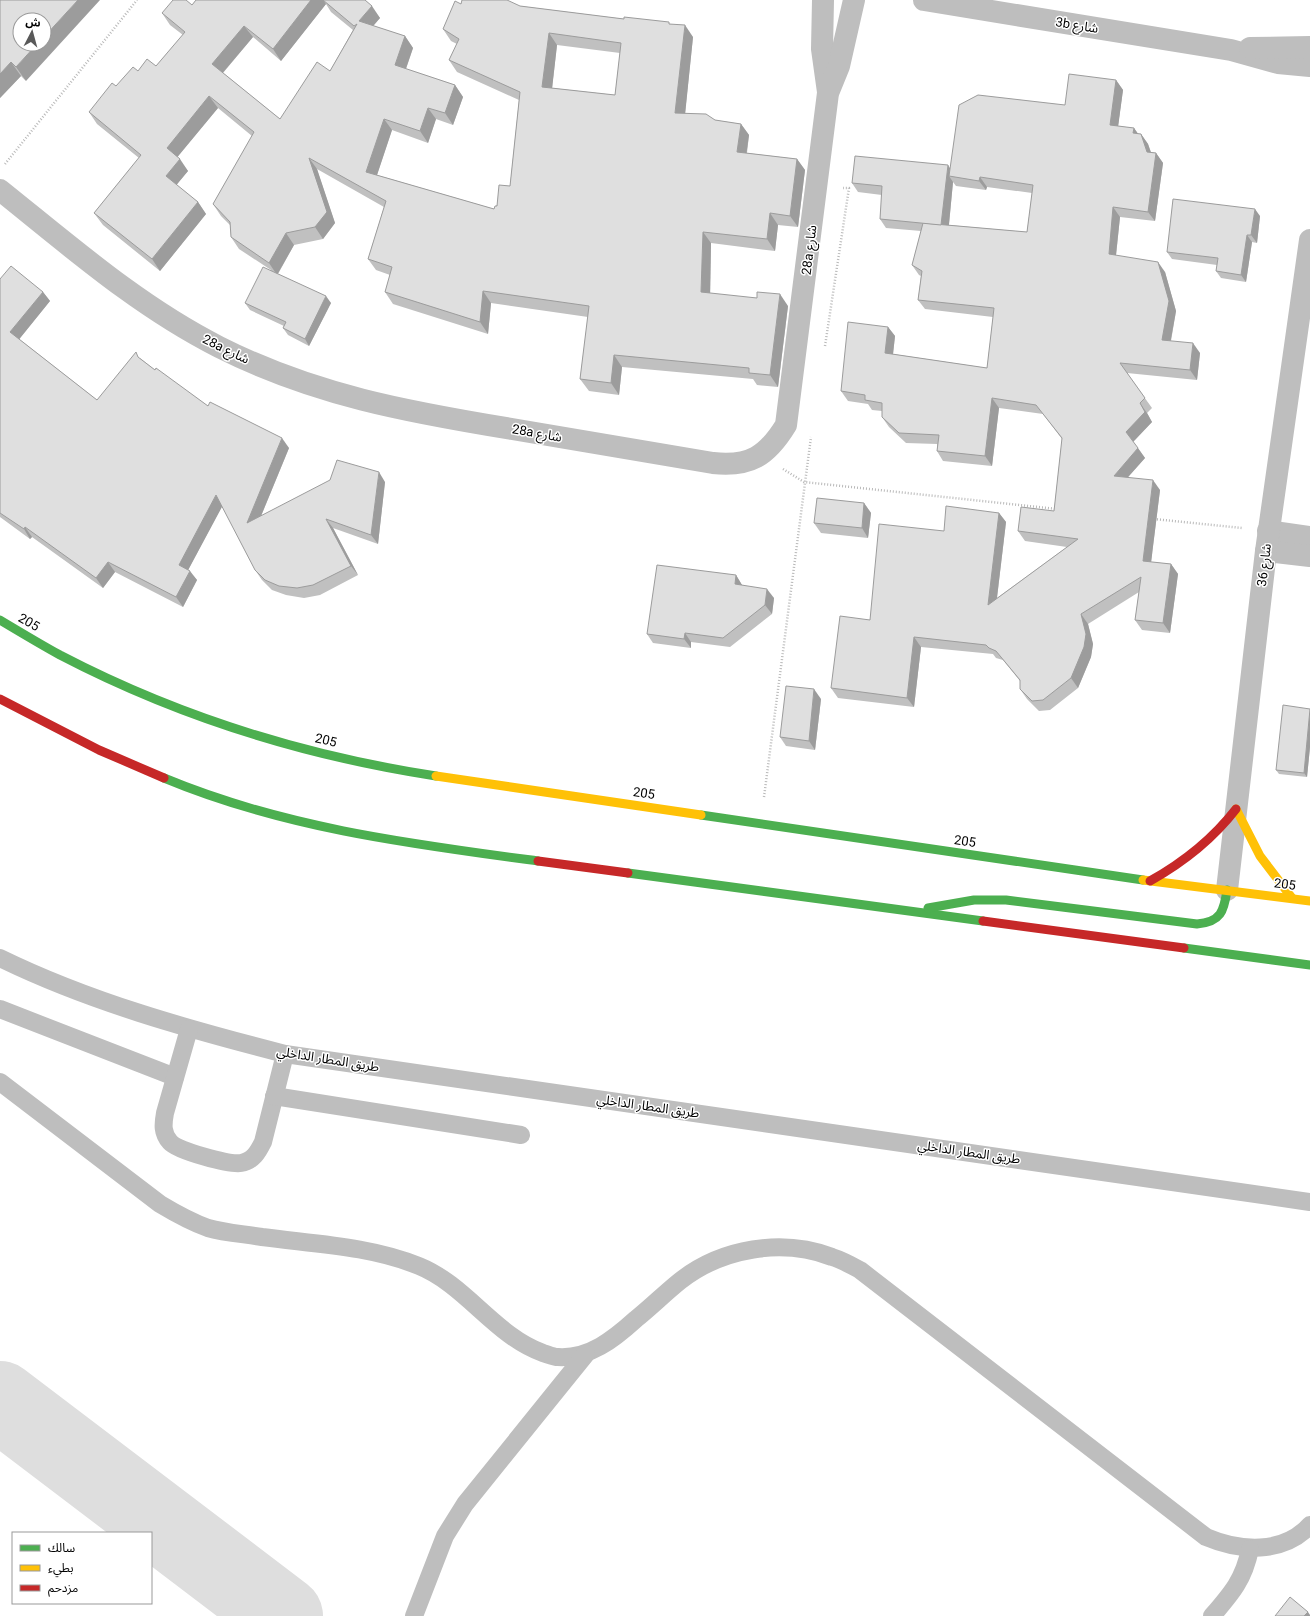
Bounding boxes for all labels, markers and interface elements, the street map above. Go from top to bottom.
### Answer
north arrow [12,12,52,52]
street label: 3b شارع [1054,14,1100,39]
text: ش [25,15,41,30]
street label: 28a شارع [798,224,822,276]
street label: 28a شارع [199,331,252,369]
street label: 28a شارع [510,421,563,448]
street label: شارع 36 [1254,543,1277,588]
street label: 205 [16,610,42,634]
street label: 205 [314,730,338,750]
street label: 205 [632,784,656,802]
street label: 205 [953,832,977,850]
street label: 205 [1273,875,1297,893]
street label: طريق المطار الداخلي [275,1043,381,1078]
street label: طريق المطار الداخلي [595,1091,701,1124]
street label: طريق المطار الداخلي [916,1137,1022,1170]
legend [12,1532,152,1604]
text: سالك [48,1541,75,1555]
text: بطيء [48,1561,74,1578]
text: مزدحم [48,1581,78,1597]

